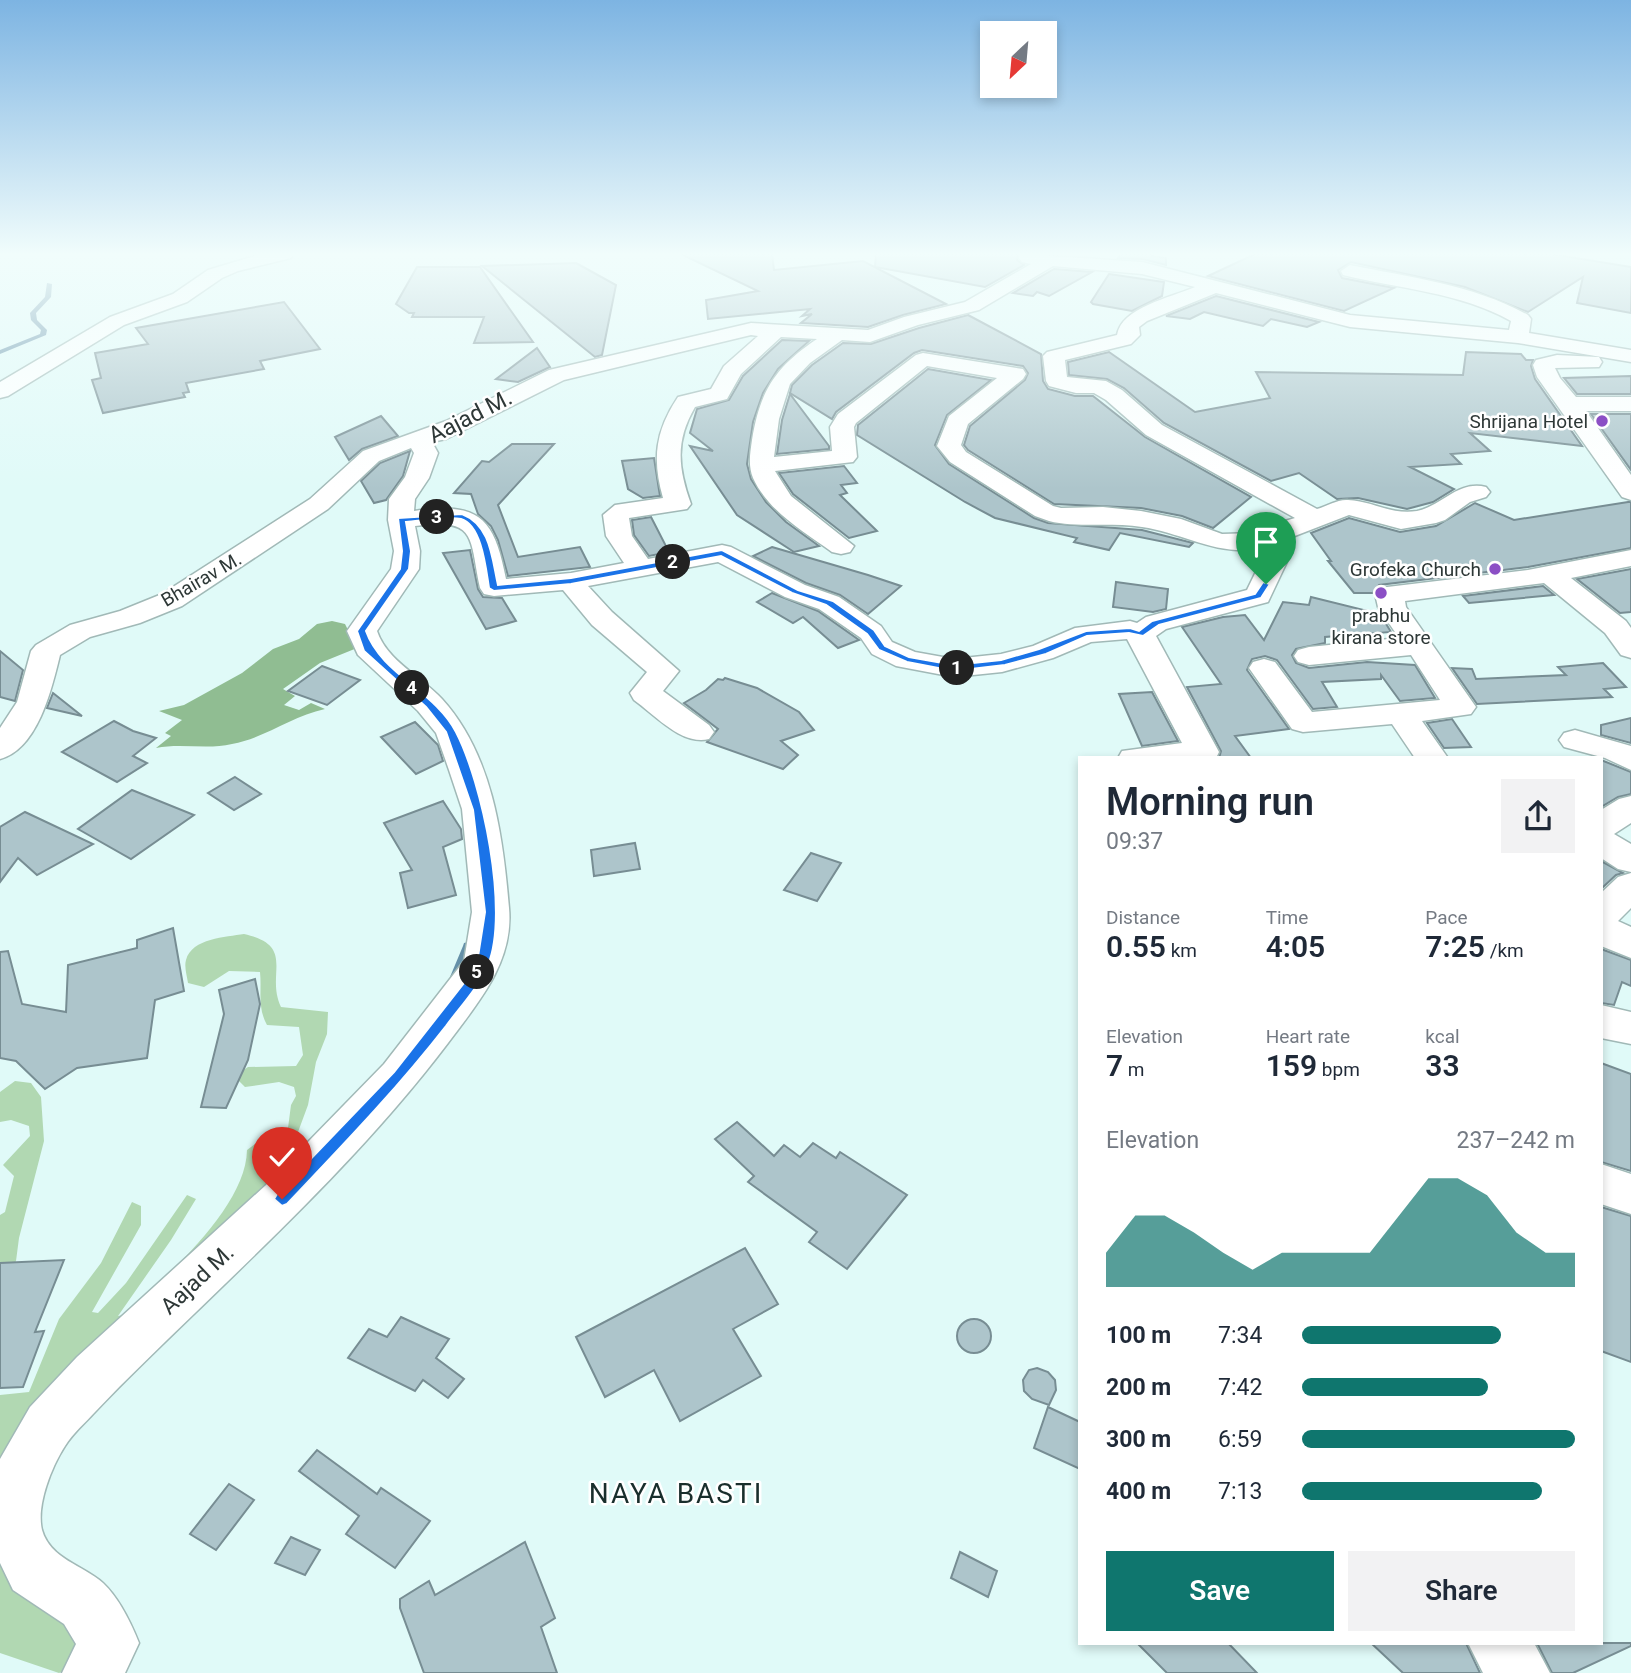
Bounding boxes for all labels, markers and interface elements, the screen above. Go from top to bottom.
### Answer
north arrow [980,21,1057,98]
map controls [980,21,1057,98]
street label: Aajad M. [424,384,517,449]
place label: Shrijana Hotel [1469,410,1588,433]
marker: Shrijana Hotel [1594,413,1610,429]
pin: 3 [420,500,454,534]
text: 3 [431,505,442,528]
pin [1236,512,1296,584]
icon: arrive [1247,523,1285,561]
pin: 2 [656,544,690,580]
street label: Bhairav M. [157,547,246,612]
text: 2 [667,550,678,573]
place label: Grofeka Church [1350,558,1481,581]
marker: Grofeka Church [1487,561,1503,577]
marker: prabhu kirana store [1373,585,1389,601]
place label: prabhu kirana store [1331,604,1431,649]
pin: 1 [940,650,974,686]
text: 1 [951,656,962,679]
pin: 4 [394,670,430,706]
text: 4 [406,676,417,699]
button: share [1501,779,1575,853]
text: Morning run [1106,780,1314,824]
text: 09:37 [1106,828,1163,855]
text: Distance [1106,906,1180,929]
text: Time [1266,906,1308,929]
text: Pace [1425,906,1468,929]
text: 0.55 [1106,929,1166,964]
text: 4:05 [1266,929,1325,964]
text: 7:25 [1425,929,1485,964]
text: km [1166,939,1197,962]
text: /km [1485,939,1524,962]
pin: 5 [460,954,494,990]
text: 5 [471,960,482,983]
text: Elevation [1106,1025,1183,1048]
text: Heart rate [1266,1025,1350,1048]
text: kcal [1425,1025,1460,1048]
text: 7 [1106,1048,1123,1083]
text: 159 [1266,1048,1317,1083]
text: 33 [1425,1048,1460,1083]
text: m [1123,1058,1145,1081]
text: bpm [1317,1058,1360,1081]
pin [252,1127,312,1199]
text: Elevation [1106,1127,1199,1154]
text: 237–242 m [1456,1127,1575,1154]
icon: check [263,1138,301,1176]
street label: Aajad M. [155,1239,240,1320]
text: 100 m [1106,1322,1171,1349]
text: 7:34 [1218,1322,1262,1349]
text: 200 m [1106,1374,1171,1401]
text: 7:42 [1218,1374,1262,1401]
text: 300 m [1106,1426,1171,1453]
text: 6:59 [1218,1426,1262,1453]
district label: NAYA BASTI [589,1477,763,1510]
text: 400 m [1106,1478,1171,1505]
text: 7:13 [1218,1478,1262,1505]
button: Save [1106,1551,1334,1631]
button: Share [1348,1551,1575,1631]

